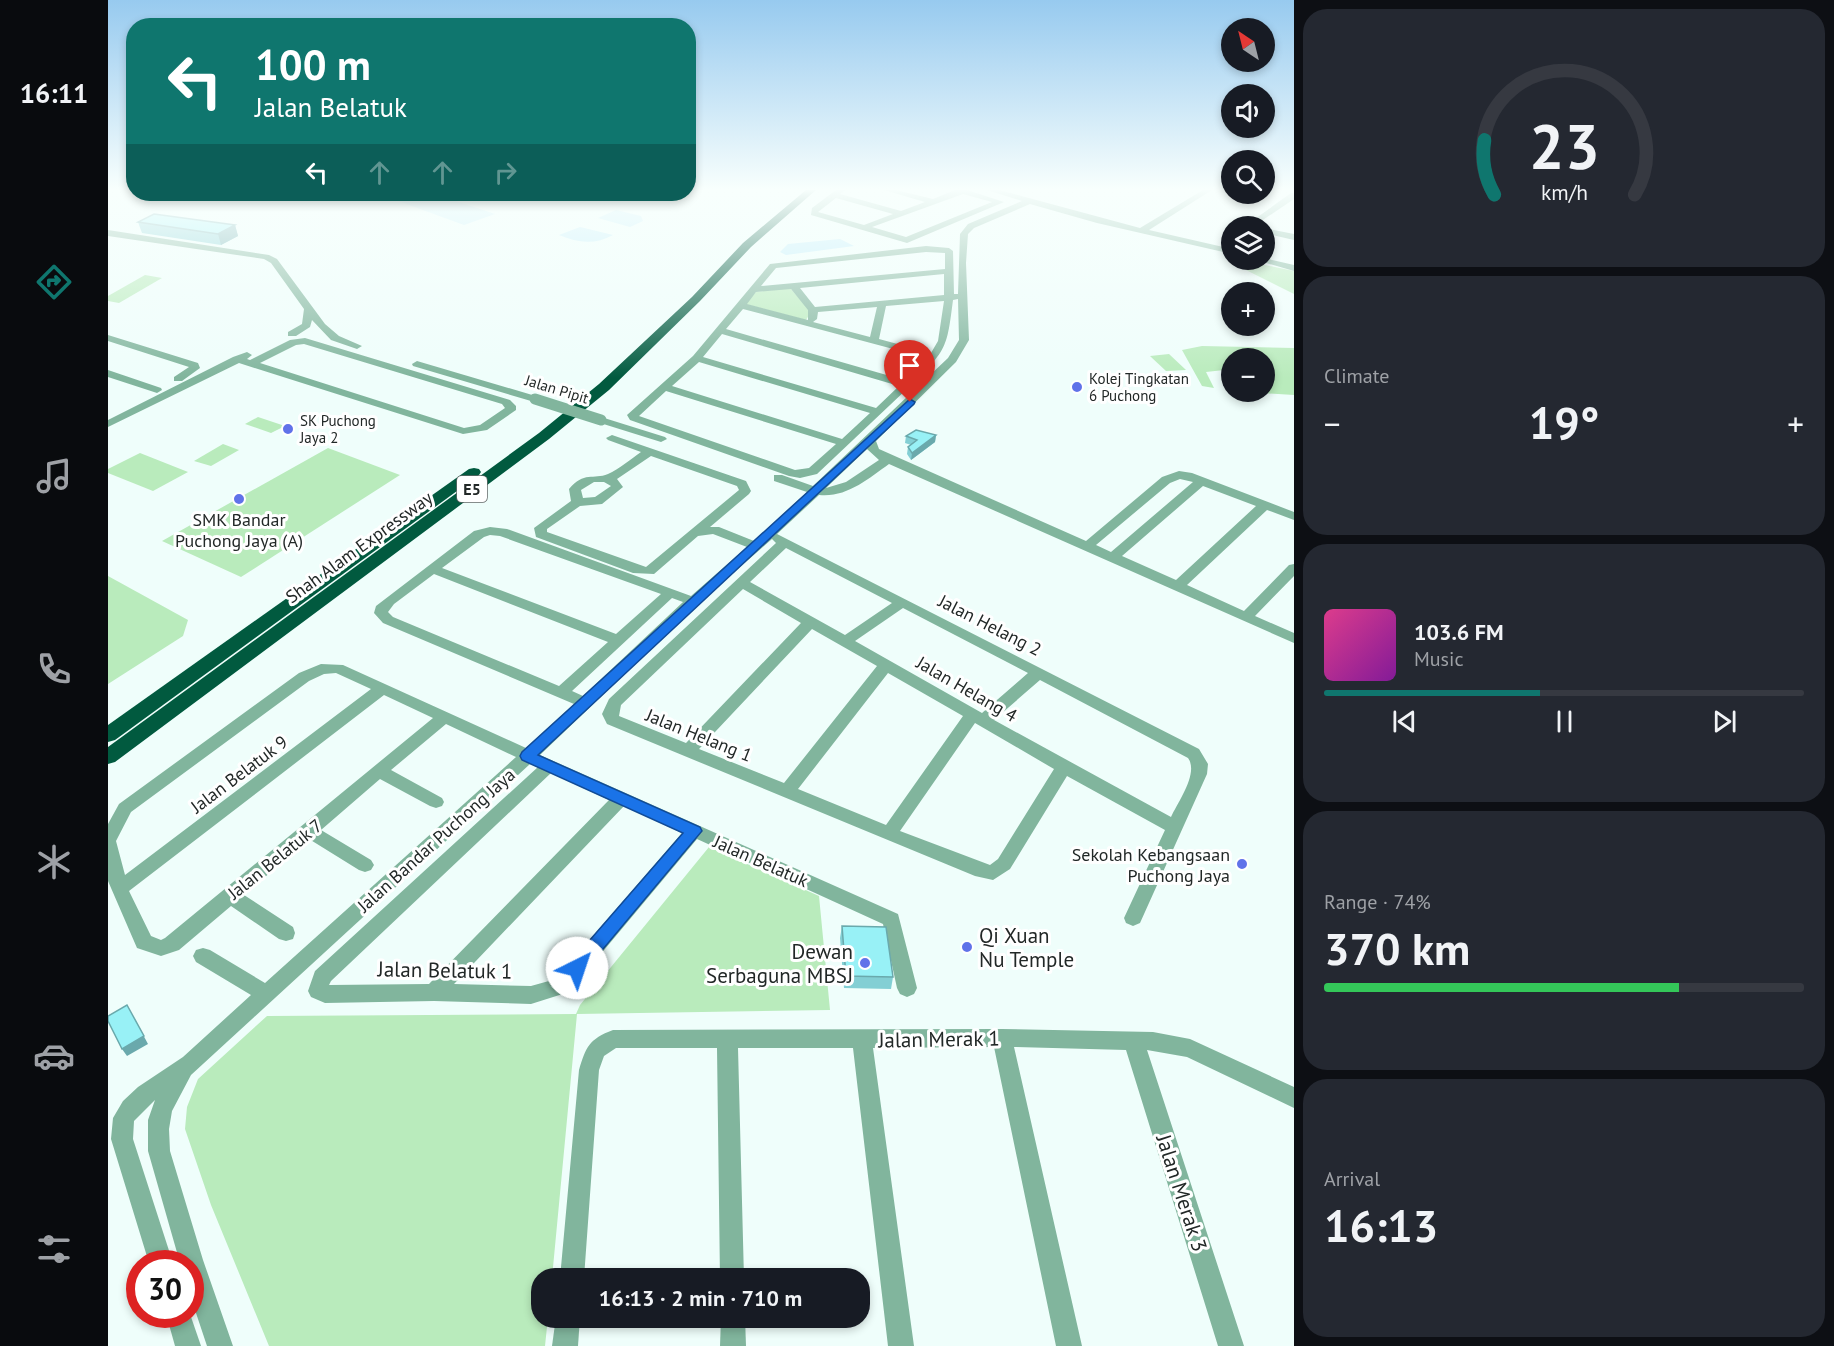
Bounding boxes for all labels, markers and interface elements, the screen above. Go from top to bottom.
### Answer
north arrow [1221,18,1275,72]
map controls [1221,18,1275,402]
text: 100 m [255,37,371,92]
icon: left [156,42,234,120]
text: 16:11 [20,76,88,110]
button: sound [1221,84,1275,138]
text: Jalan Belatuk [255,90,407,124]
text: 23 [1529,105,1599,186]
button: search [1221,150,1275,204]
icon: left [300,156,333,189]
icon: ahead [363,156,396,189]
icon: ahead [426,156,459,189]
icon: right [489,156,522,189]
text: km/h [1540,179,1587,207]
button: layers [1221,216,1275,270]
icon: directions [33,261,75,303]
button: + [1221,282,1275,336]
pin [884,340,935,402]
button: − [1221,348,1275,402]
icon: arrive [893,349,926,382]
text: Climate [1324,363,1390,389]
place label: Kolej Tingkatan 6 Puchong [1089,369,1189,405]
street label: Jalan Pipit [522,370,591,408]
marker: Kolej Tingkatan 6 Puchong [1070,380,1084,394]
text: 19° [1529,393,1599,451]
text: − [1324,402,1341,445]
text: + [1787,402,1804,445]
place label: SK Puchong Jaya 2 [299,411,376,447]
marker: SK Puchong Jaya 2 [281,422,295,436]
icon: music [33,455,75,497]
road number: E5 [457,476,487,502]
street label: Shah Alam Expressway [281,486,438,608]
marker: SMK Bandar Puchong Jaya (A) [232,492,246,506]
place label: SMK Bandar Puchong Jaya (A) [175,508,303,552]
street label: Jalan Helang 2 [934,589,1045,661]
text: 103.6 FM [1414,618,1504,646]
text: Music [1414,646,1463,672]
icon: phone [33,648,75,690]
street label: Jalan Helang 4 [912,650,1022,727]
street label: Jalan Helang 1 [642,703,755,767]
icon: previous [1388,705,1421,738]
icon: pause [1548,705,1581,738]
icon: next [1708,705,1741,738]
street label: Jalan Belatuk 9 [185,730,292,818]
street label: Jalan Bandar Puchong Jaya [352,763,520,918]
street label: Jalan Belatuk 7 [222,814,327,905]
street label: Jalan Belatuk [709,829,812,892]
icon: climate [33,841,75,883]
place label: Sekolah Kebangsaan Puchong Jaya [1072,843,1230,887]
marker: Sekolah Kebangsaan Puchong Jaya [1235,857,1249,871]
text: Range · 74% [1324,889,1431,915]
text: 370 km [1324,919,1470,977]
place label: Qi Xuan Nu Temple [979,922,1074,973]
position arrow [545,936,609,1000]
place label: Dewan Serbaguna MBSJ [706,938,853,989]
marker: Qi Xuan Nu Temple [960,940,974,954]
street label: Jalan Belatuk 1 [376,955,513,985]
marker: Dewan Serbaguna MBSJ [858,956,872,970]
street label: Jalan Merak 1 [877,1024,1000,1054]
icon: car [33,1035,75,1077]
street label: Jalan Merak 3 [1150,1130,1214,1255]
text: Arrival [1324,1166,1380,1192]
text: 16:13 [1324,1196,1438,1254]
icon: filters [33,1228,75,1270]
speed limit sign: 30 [126,1250,204,1328]
text: 16:13 · 2 min · 710 m [599,1284,802,1312]

